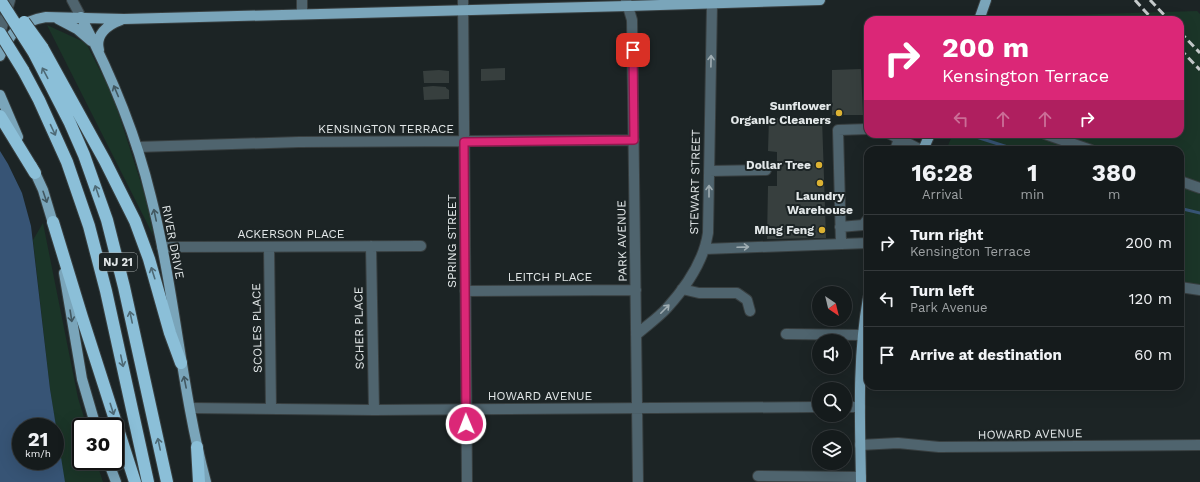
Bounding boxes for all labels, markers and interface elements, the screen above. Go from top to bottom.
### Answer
text: 200 m [942,31,1029,64]
icon: right [876,32,928,84]
pin [616,33,650,67]
icon: arrive [622,39,644,61]
one-way arrow [707,55,714,68]
text: Kensington Terrace [942,65,1109,86]
one-way arrow [41,67,48,79]
one-way arrow [112,85,119,97]
place label: Sunflower Organic Cleaners [730,99,832,127]
marker: Sunflower Organic Cleaners [834,108,844,118]
icon: left [950,108,972,130]
icon: ahead [992,108,1014,130]
icon: ahead [1034,108,1056,130]
icon: right [1076,108,1098,130]
street label: KENSINGTON TERRACE [318,122,454,136]
one-way arrow [50,123,57,135]
street label: STEWART STREET [687,129,703,235]
place label: Dollar Tree [746,158,811,172]
text: 16:28 [911,159,973,187]
text: 1 [1027,159,1038,187]
text: 380 [1092,159,1137,187]
marker: Dollar Tree [814,160,824,170]
marker: Laundry Warehouse [815,178,825,188]
one-way arrow [705,185,713,198]
one-way arrow [93,186,101,198]
text: Arrival [922,187,963,202]
text: min [1021,187,1044,202]
text: m [1108,187,1120,202]
place label: Laundry Warehouse [787,189,853,217]
one-way arrow [42,191,50,203]
street label: SPRING STREET [445,194,459,288]
street label: PARK AVENUE [614,200,630,282]
street label: RIVER DRIVE [159,204,187,280]
one-way arrow [151,209,159,222]
place label: Ming Feng [754,223,814,237]
marker: Ming Feng [817,225,827,235]
text: Turn right [910,226,983,244]
street label: ACKERSON PLACE [237,227,345,241]
icon: right [876,232,898,254]
text: 200 m [1125,234,1172,252]
one-way arrow [736,244,749,251]
text: Kensington Terrace [910,244,1031,259]
road number: NJ 21 [99,253,137,271]
one-way arrow [149,267,157,279]
street label: LEITCH PLACE [508,270,593,284]
text: Turn left [910,282,974,300]
street label: SCOLES PLACE [249,283,265,373]
street label: SCHER PLACE [351,286,367,369]
north arrow [812,286,852,326]
map controls [812,286,852,470]
icon: left [876,288,898,310]
text: 120 m [1129,290,1172,308]
text: Park Avenue [910,300,988,315]
one-way arrow [660,304,670,314]
one-way arrow [67,309,75,322]
one-way arrow [127,311,135,324]
button: sound [812,334,852,374]
icon: arrive [876,344,898,366]
text: Arrive at destination [910,346,1062,364]
text: 60 m [1134,346,1172,364]
one-way arrow [118,354,126,367]
one-way arrow [181,376,189,389]
button: search [812,382,852,422]
street label: HOWARD AVENUE [488,389,593,403]
one-way arrow [109,403,116,416]
position arrow [445,403,487,445]
speed limit sign: 30 [72,418,124,470]
street label: HOWARD AVENUE [978,426,1083,442]
text: 21 [28,427,48,451]
button: layers [812,430,852,470]
one-way arrow [154,438,162,451]
text: km/h [25,448,51,459]

